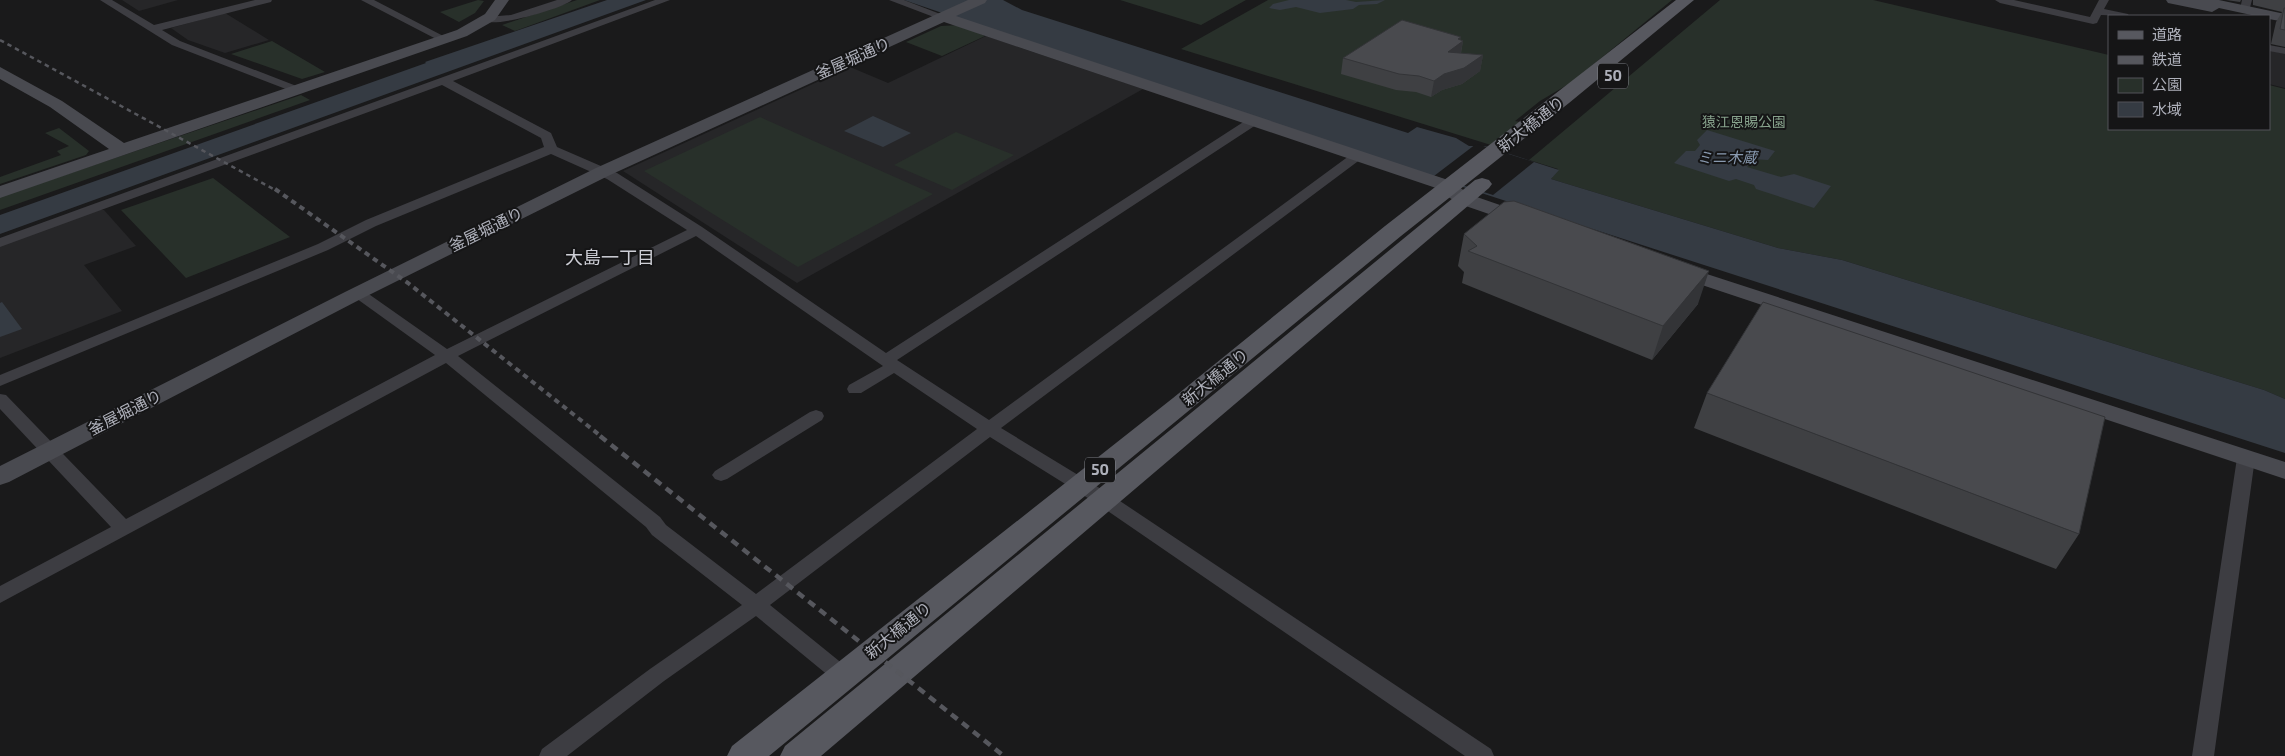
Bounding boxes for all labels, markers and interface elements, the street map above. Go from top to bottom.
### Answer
legend [2108,15,2270,130]
text: 道路 [2152,25,2182,43]
street label: 釜屋堀通り [812,33,893,82]
text: 鉄道 [2152,50,2182,68]
road number: 50 [1598,64,1628,88]
text: 公園 [2152,75,2182,93]
street label: 新大橋通り [1493,91,1568,156]
text: 水域 [2152,100,2182,118]
park label: 猿江恩賜公園 [1702,113,1786,130]
water label: ミニ木蔵 [1697,148,1760,166]
street label: 釜屋堀通り [446,202,526,255]
district label: 大島一丁目 [565,246,655,268]
street label: 新大橋通り [1178,344,1252,409]
street label: 釜屋堀通り [85,385,165,438]
road number: 50 [1085,458,1115,482]
street label: 新大橋通り [861,597,935,662]

